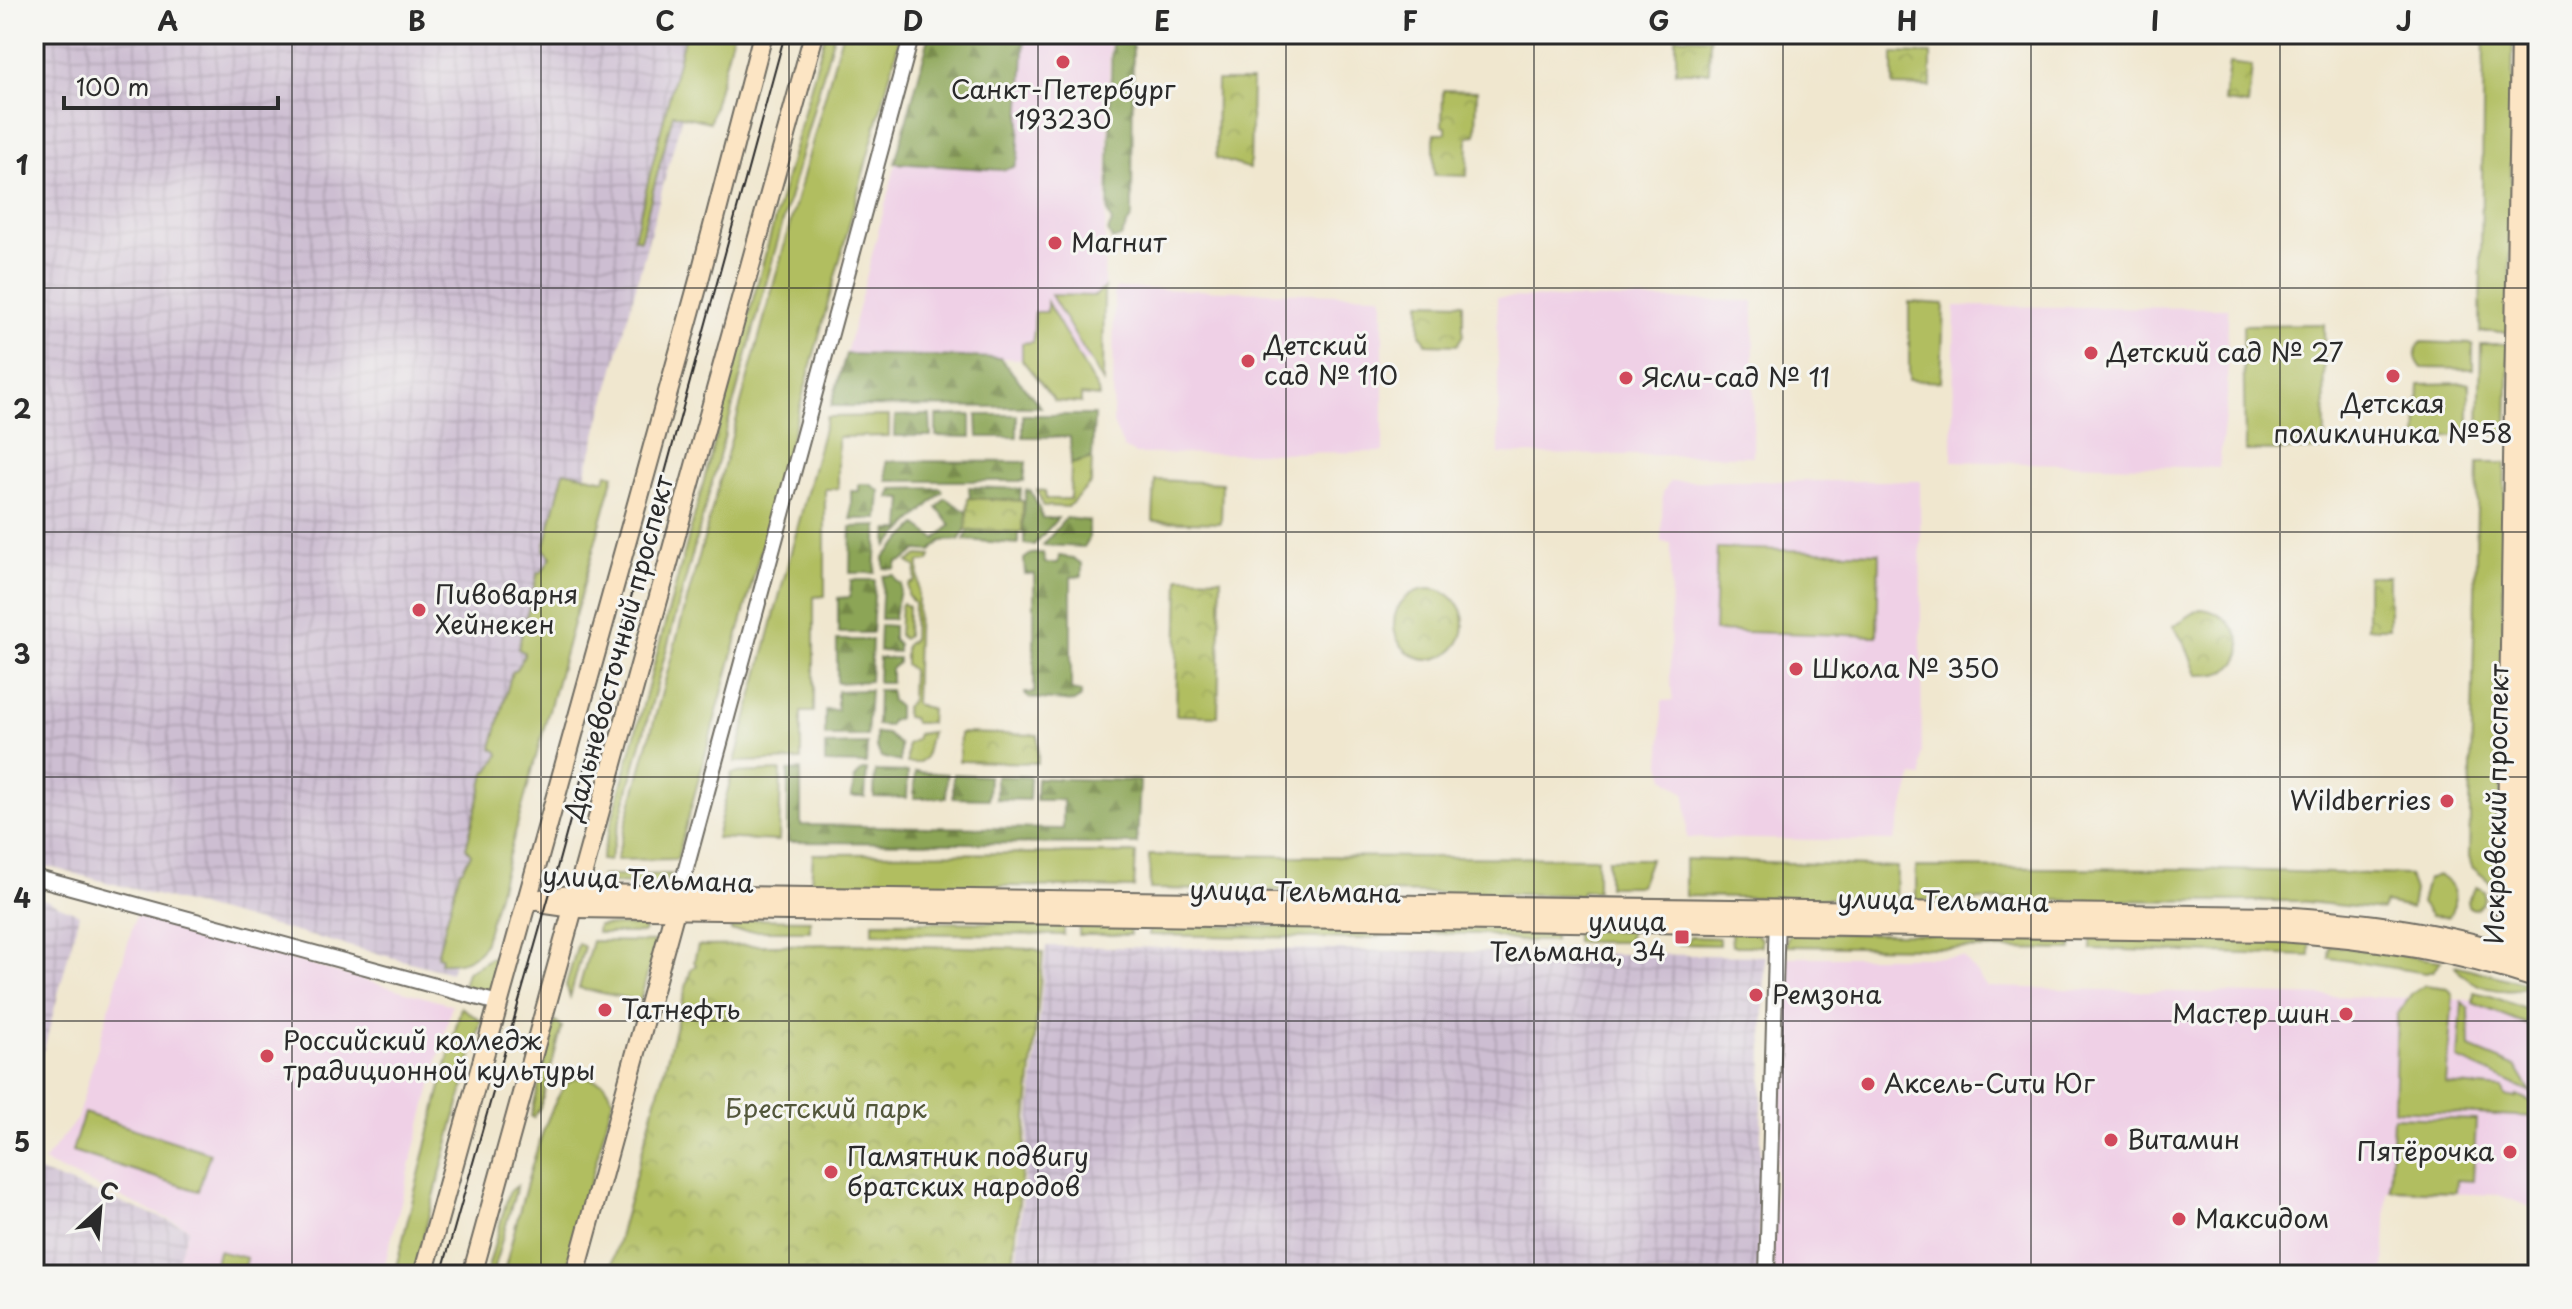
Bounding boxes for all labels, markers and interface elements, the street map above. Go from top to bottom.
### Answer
text: A [158,1,178,40]
text: B [408,1,426,40]
text: C [655,1,675,40]
text: D [903,1,923,40]
text: E [1154,1,1170,40]
text: F [1402,1,1418,40]
text: G [1648,1,1670,40]
text: H [1897,1,1917,40]
text: I [2151,1,2159,40]
text: J [2396,1,2412,40]
marker: Санкт-Петербург 193230 [1054,53,1072,71]
scale bar [64,60,278,110]
text: 100 m [76,68,149,104]
place label: Санкт-Петербург 193230 [951,69,1176,138]
text: 1 [16,145,28,184]
place label: Магнит [1071,222,1167,261]
marker: Магнит [1046,234,1064,252]
place label: Детский сад № 110 [1263,325,1398,394]
place label: Детский сад № 27 [2106,332,2344,371]
marker: Детский сад № 27 [2082,344,2100,362]
marker: Детский сад № 110 [1239,352,1257,370]
place label: Ясли-сад № 11 [1642,357,1830,396]
marker: Детская поликлиника №58 [2384,367,2402,385]
marker: Ясли-сад № 11 [1617,369,1635,387]
place label: Детская поликлиника №58 [2273,383,2513,452]
text: 2 [13,389,31,428]
street label: Дальневосточный проспект [552,470,683,826]
place label: Пивоварня Хейнекен [435,574,578,643]
marker: Пивоварня Хейнекен [410,601,428,619]
text: 3 [13,634,31,673]
place label: Школа № 350 [1812,648,1999,687]
marker: Школа № 350 [1787,660,1805,678]
street label: Искровский проспект [2474,663,2517,944]
place label: Wildberries [2290,780,2431,819]
marker: Wildberries [2438,792,2456,810]
street label: улица Тельмана [542,855,755,902]
street label: улица Тельмана [1189,869,1402,912]
text: 4 [13,878,31,917]
street label: улица Тельмана [1837,878,2050,921]
place label: улица Тельмана, 34 [1490,901,1667,970]
marker: улица Тельмана, 34 [1673,928,1691,946]
place label: Ремзона [1772,974,1882,1013]
marker: Ремзона [1747,986,1765,1004]
place label: Татнефть [621,989,740,1028]
place label: Мастер шин [2172,993,2330,1032]
marker: Татнефть [596,1001,614,1019]
marker: Мастер шин [2337,1005,2355,1023]
place label: Российский колледж традиционной культуры [283,1020,595,1089]
marker: Российский колледж традиционной культуры [258,1047,276,1065]
place label: Аксель-Сити Юг [1884,1063,2095,1102]
marker: Аксель-Сити Юг [1859,1075,1877,1093]
park label: Брестский парк [725,1088,927,1127]
place label: Витамин [2127,1119,2240,1158]
text: 5 [14,1122,30,1161]
marker: Витамин [2102,1131,2120,1149]
place label: Пятёрочка [2356,1131,2495,1170]
place label: Памятник подвигу братских народов [847,1136,1089,1205]
marker: Пятёрочка [2501,1143,2519,1161]
marker: Памятник подвигу братских народов [822,1163,840,1181]
north arrow [60,1169,140,1249]
text: С [95,1171,124,1208]
place label: Максидом [2195,1198,2329,1237]
marker: Максидом [2170,1210,2188,1228]

